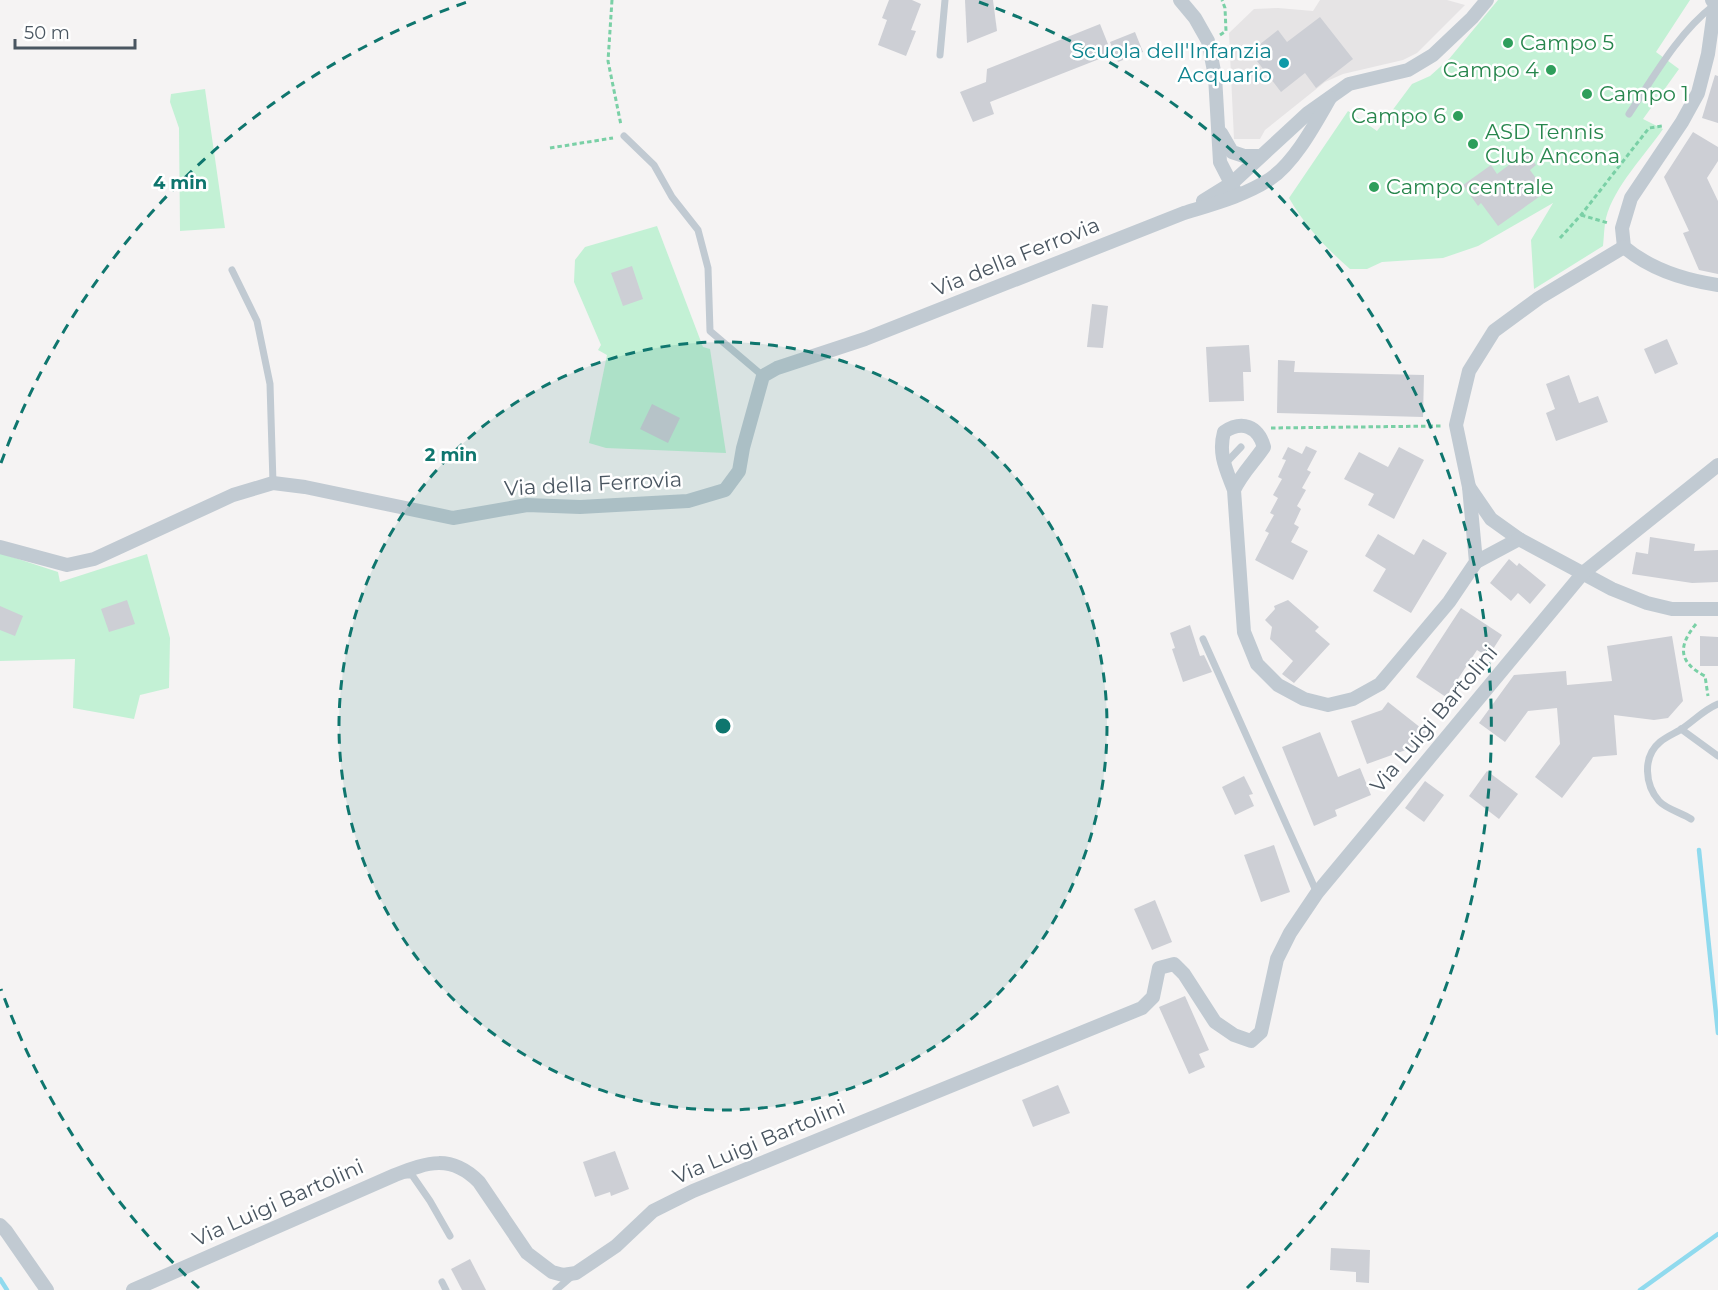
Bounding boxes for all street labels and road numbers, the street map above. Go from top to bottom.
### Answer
street label: Via della Ferrovia [929,212,1103,302]
street label: Via della Ferrovia [503,466,683,501]
street label: Via Luigi Bartolini [1365,640,1503,797]
street label: Via Luigi Bartolini [669,1094,849,1189]
street label: Via Luigi Bartolini [188,1154,367,1252]

